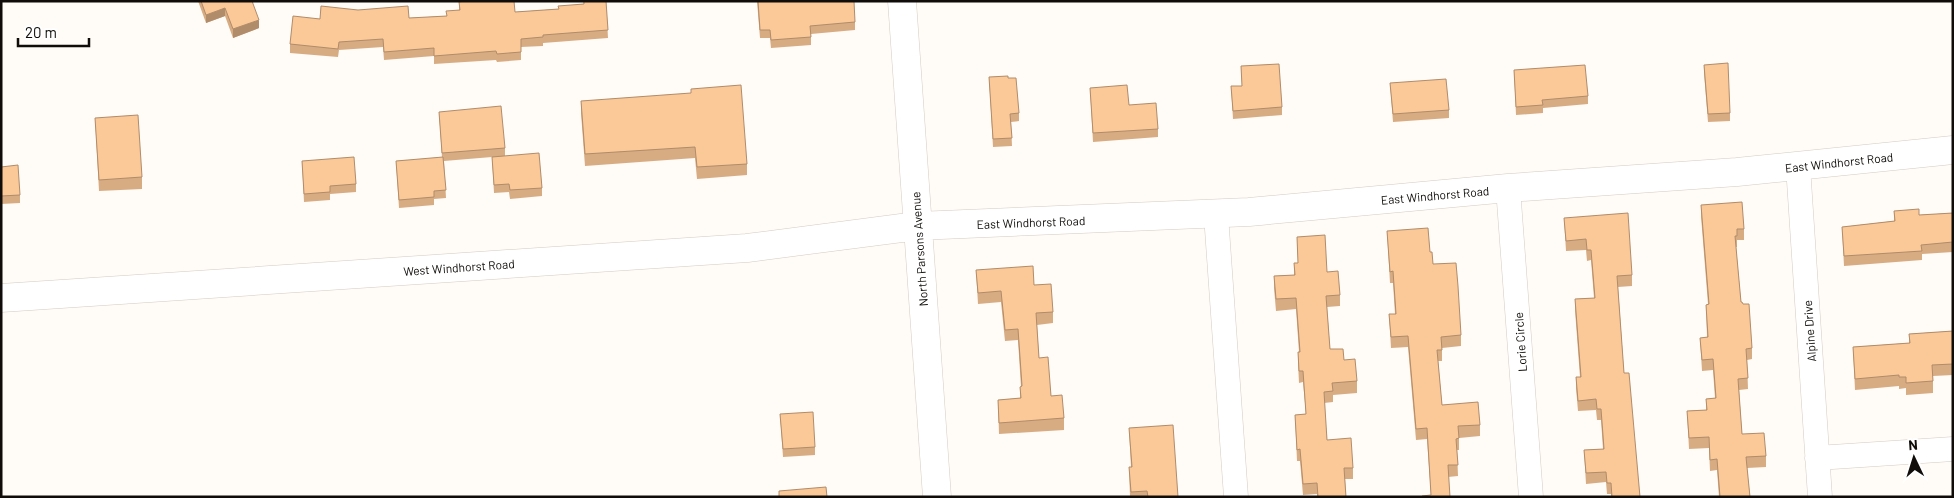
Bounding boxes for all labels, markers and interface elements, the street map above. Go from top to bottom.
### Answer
scale bar [18,15,89,47]
text: 20 m [25,23,57,41]
street label: East Windhorst Road [1784,149,1894,175]
street label: East Windhorst Road [1380,183,1490,207]
street label: North Parsons Avenue [908,191,930,307]
street label: East Windhorst Road [976,213,1086,231]
street label: West Windhorst Road [403,256,515,278]
street label: Alpine Drive [1800,300,1818,362]
street label: Lorie Circle [1511,312,1529,372]
north arrow [1889,433,1939,483]
text: N [1908,436,1918,453]

